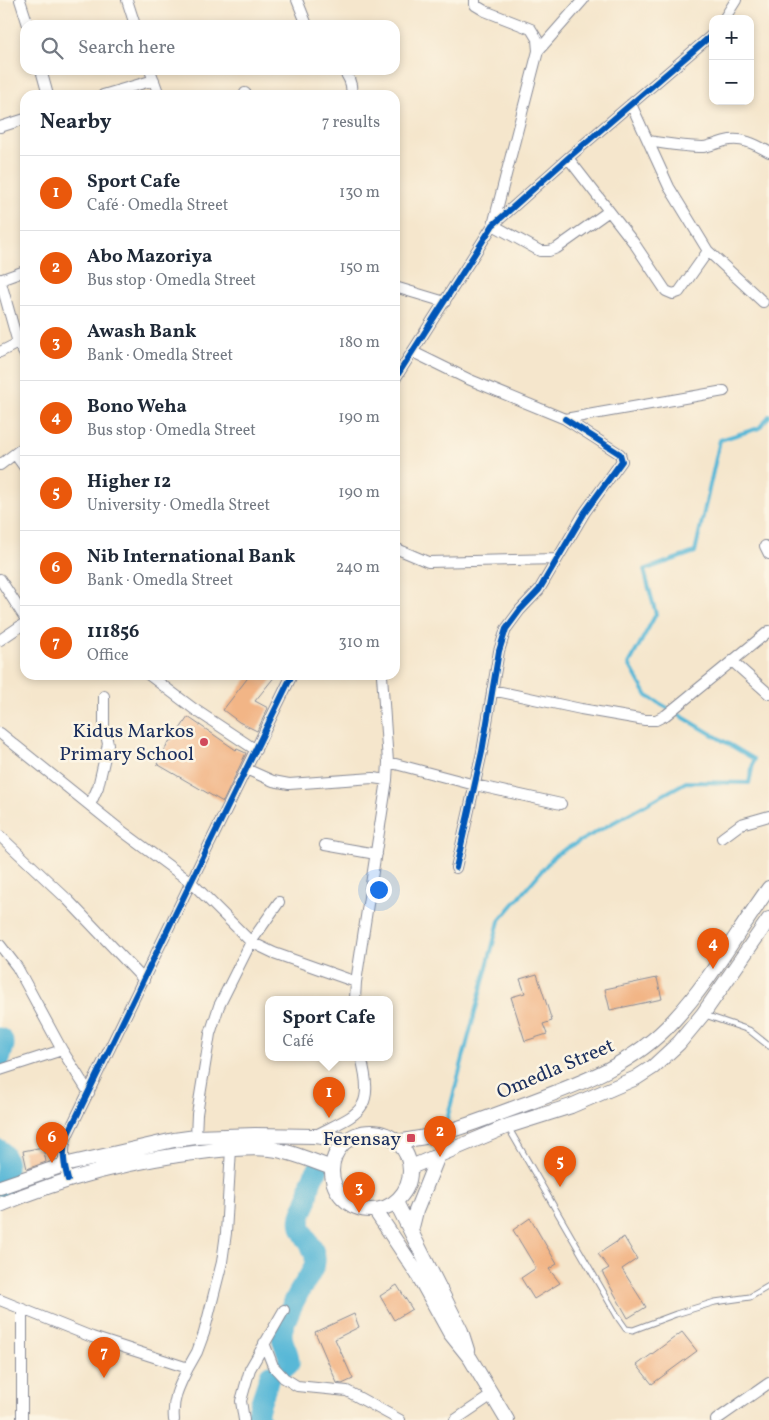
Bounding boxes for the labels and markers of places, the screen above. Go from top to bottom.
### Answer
place label: Kidus Markos Primary School [59,718,194,769]
marker: Kidus Markos Primary School [198,736,210,748]
pin: 4 [697,928,729,969]
pin: 1 [313,1077,345,1118]
pin: 2 [424,1116,456,1157]
pin: 6 [36,1122,68,1163]
place label: Ferensay [323,1126,401,1154]
marker: Ferensay [405,1132,417,1144]
pin: 5 [544,1146,576,1187]
pin: 3 [343,1172,375,1213]
pin: 7 [88,1337,120,1378]

